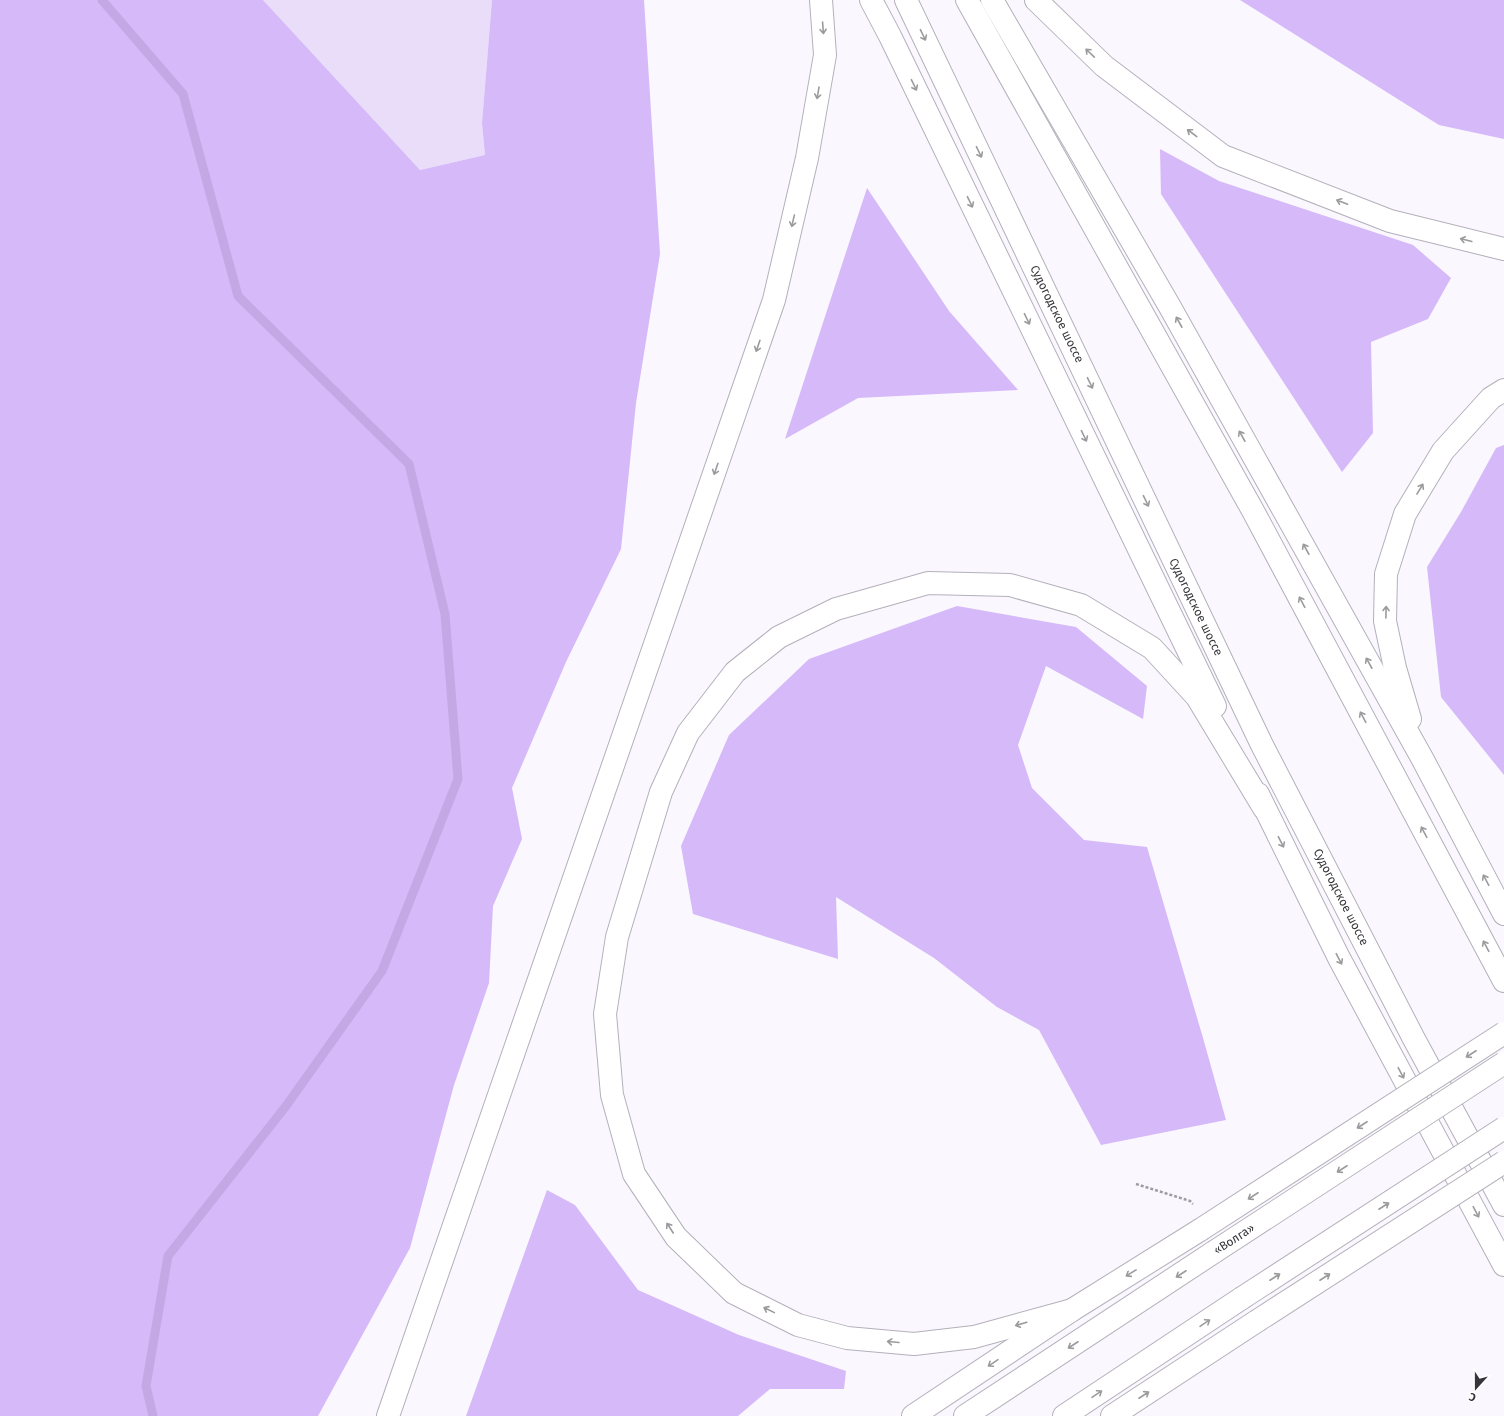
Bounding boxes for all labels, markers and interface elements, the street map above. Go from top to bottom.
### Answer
one-way arrow [819,21,827,34]
one-way arrow [920,29,927,41]
one-way arrow [1085,48,1095,57]
one-way arrow [911,79,918,91]
one-way arrow [814,87,822,100]
one-way arrow [1187,128,1198,137]
one-way arrow [976,146,983,158]
one-way arrow [967,196,974,208]
one-way arrow [1336,198,1348,206]
one-way arrow [788,214,796,227]
one-way arrow [1460,236,1473,243]
street label: Судогодское шоссе [1027,263,1087,365]
one-way arrow [1024,312,1031,324]
one-way arrow [1175,316,1182,328]
one-way arrow [754,340,762,352]
one-way arrow [1087,377,1094,389]
one-way arrow [1081,429,1088,441]
one-way arrow [1238,430,1246,442]
one-way arrow [711,463,719,475]
one-way arrow [1417,483,1425,495]
one-way arrow [1143,494,1150,506]
one-way arrow [1301,543,1309,555]
street label: Судогодское шоссе [1166,556,1226,658]
one-way arrow [1297,596,1305,608]
one-way arrow [1382,606,1389,619]
one-way arrow [1364,657,1372,669]
one-way arrow [1359,711,1366,723]
one-way arrow [1420,826,1428,838]
one-way arrow [1278,836,1285,848]
street label: Судогодское шоссе [1311,846,1371,948]
one-way arrow [1482,874,1489,886]
one-way arrow [1481,940,1489,952]
one-way arrow [1336,952,1344,964]
one-way arrow [1465,1051,1477,1059]
one-way arrow [1398,1067,1405,1079]
one-way arrow [1357,1121,1368,1129]
one-way arrow [1336,1165,1348,1173]
one-way arrow [1248,1192,1259,1200]
one-way arrow [1378,1202,1389,1210]
one-way arrow [1473,1206,1480,1218]
street label: «Волга» [1211,1220,1257,1257]
one-way arrow [666,1223,674,1234]
one-way arrow [1125,1270,1137,1278]
one-way arrow [1176,1270,1187,1278]
one-way arrow [1269,1272,1281,1280]
one-way arrow [1319,1273,1331,1281]
one-way arrow [763,1306,775,1313]
one-way arrow [1199,1318,1211,1326]
one-way arrow [1015,1321,1028,1328]
one-way arrow [887,1338,900,1346]
one-way arrow [1067,1341,1078,1349]
one-way arrow [988,1359,999,1367]
north arrow [1456,1368,1496,1408]
text: С [1467,1389,1478,1404]
one-way arrow [1091,1390,1102,1399]
one-way arrow [1139,1391,1150,1399]

